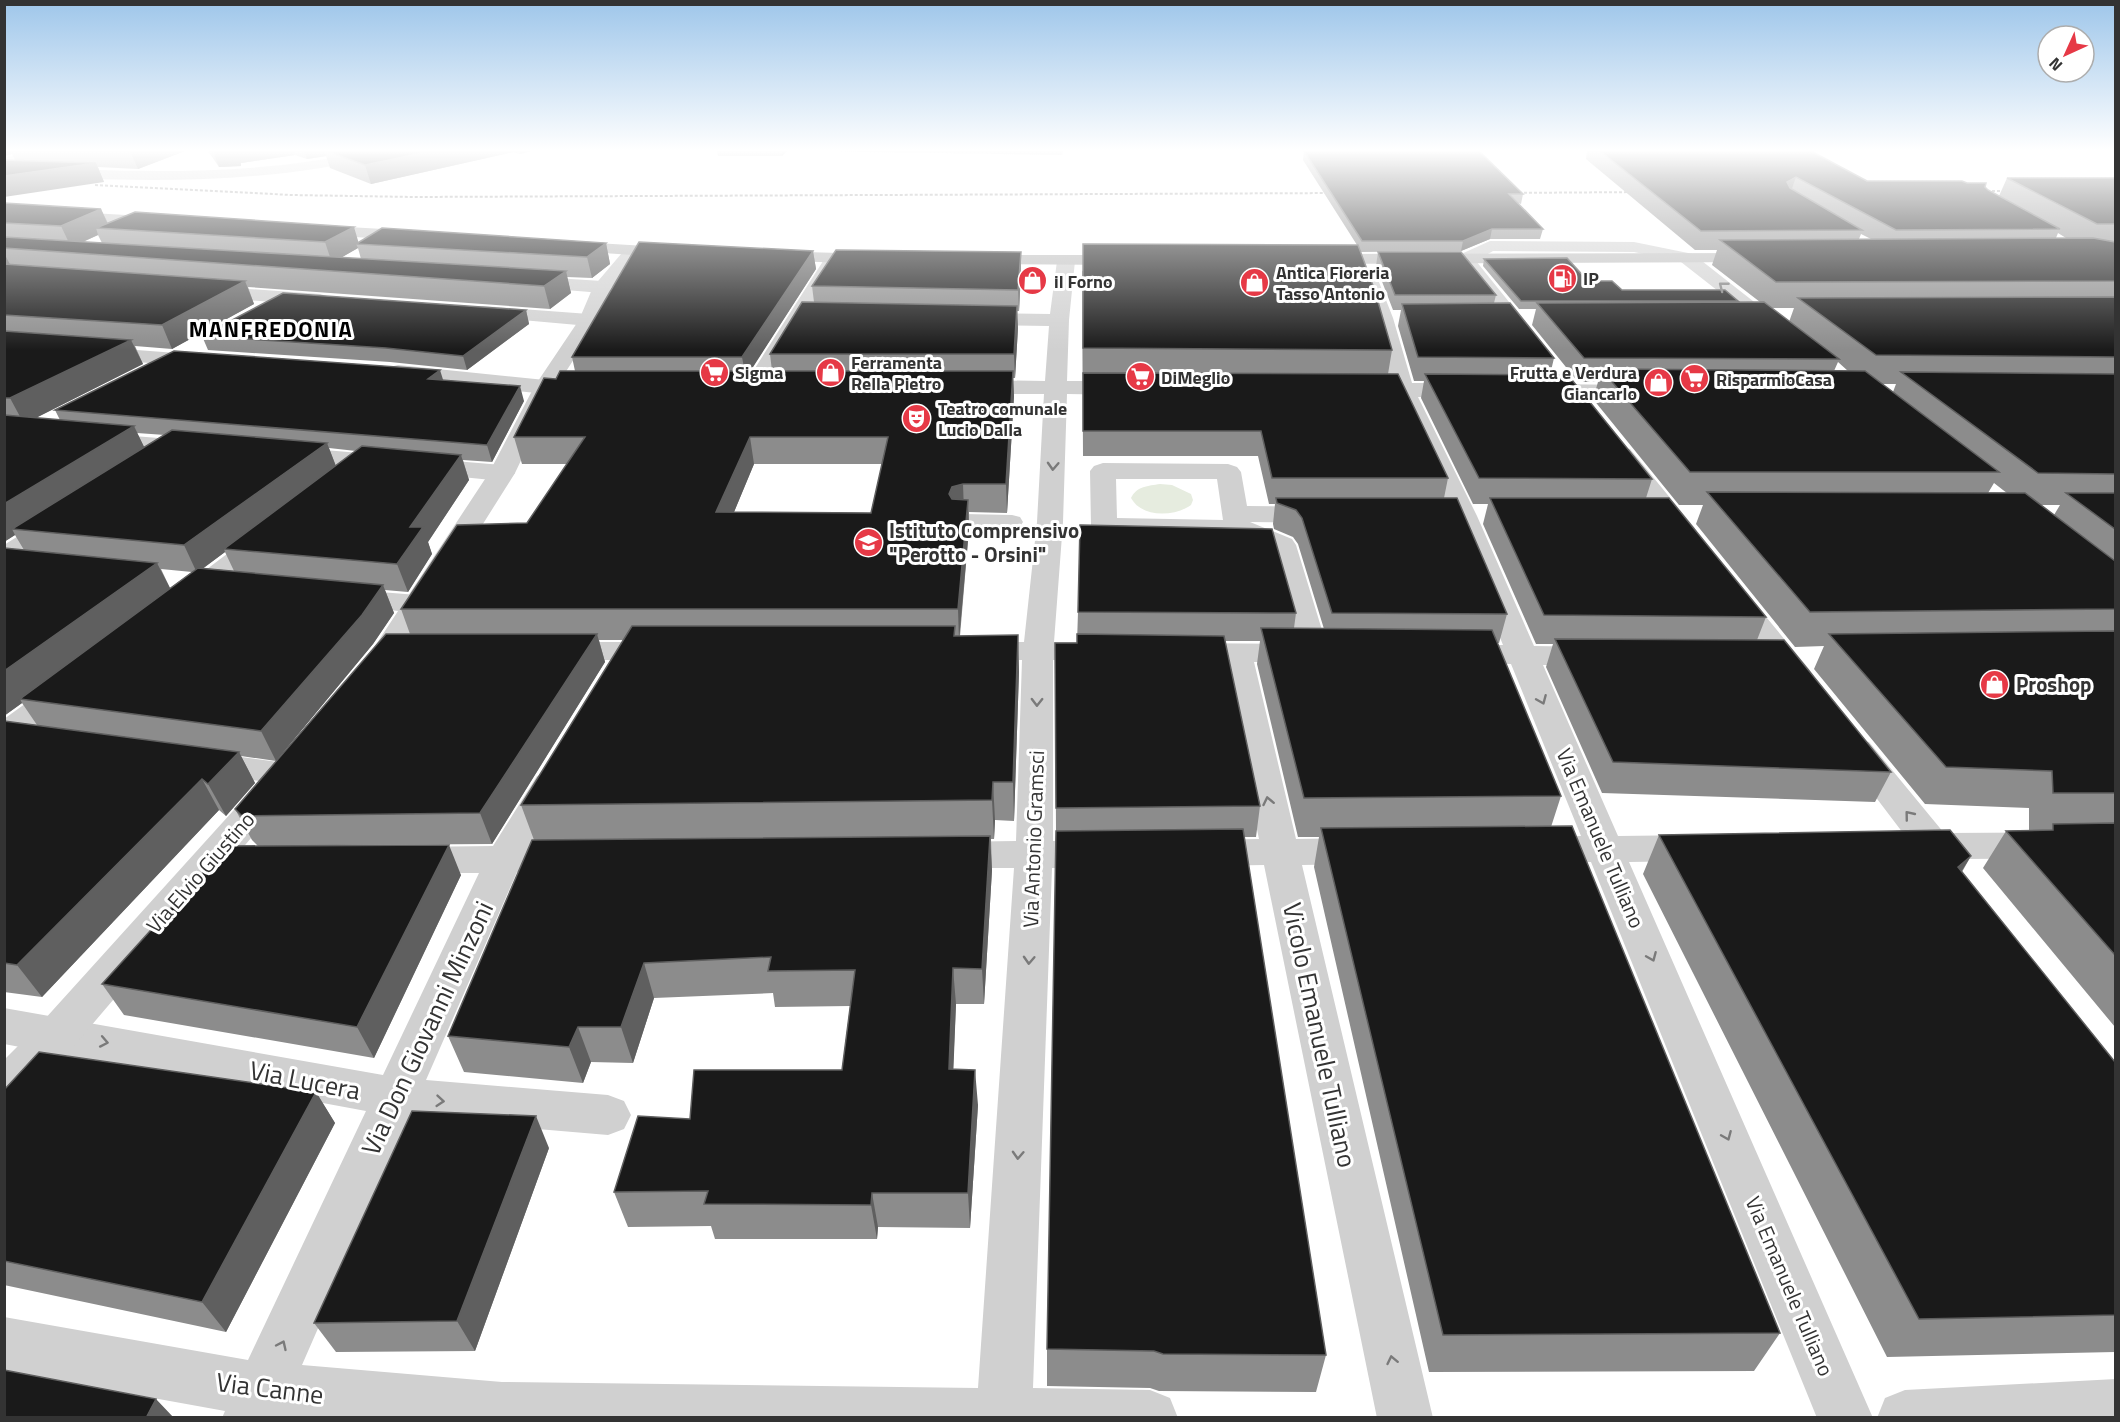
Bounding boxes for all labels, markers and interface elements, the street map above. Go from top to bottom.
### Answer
north arrow [2036,24,2096,84]
text: N [2043,52,2068,77]
place label: Antica Fioreria Tasso Antonio [1276,259,1389,307]
fuel station icon: IP [1546,262,1578,294]
shop icon: il Forno [1017,265,1049,297]
place label: IP [1583,265,1599,292]
shop icon: Antica Fioreria Tasso Antonio [1239,266,1271,298]
place label: il Forno [1054,268,1113,295]
one-way arrow [1718,282,1729,293]
district label: MANFREDONIA [189,312,353,346]
place label: Ferramenta Rella Pietro [851,349,942,397]
supermarket icon: Sigma [698,356,730,388]
shop icon: Ferramenta Rella Pietro [814,356,846,388]
place label: Sigma [735,359,783,386]
place label: Frutta e Verdura Giancarlo [1510,359,1637,407]
supermarket icon: DiMeglio [1124,361,1156,393]
supermarket icon: RisparmioCasa [1679,363,1711,395]
place label: DiMeglio [1161,364,1230,391]
shop icon: Frutta e Verdura Giancarlo [1642,366,1674,398]
place label: RisparmioCasa [1716,366,1832,393]
place label: Teatro comunale Lucio Dalla [938,395,1067,443]
theatre icon: Teatro comunale Lucio Dalla [901,402,933,434]
one-way arrow [1047,461,1060,470]
place label: Istituto Comprensivo "Perotto - Orsini" [889,514,1079,570]
school or university icon: Istituto Comprensivo "Perotto - Orsini" [852,526,884,558]
shop icon: Proshop [1979,668,2011,700]
place label: Proshop [2016,668,2091,700]
one-way arrow [1535,694,1547,705]
one-way arrow [1031,698,1044,707]
street label: Via Emanuele Tulliano [1549,743,1653,933]
street label: Via Antonio Gramsci [1014,750,1052,928]
one-way arrow [1263,796,1276,806]
street label: Via Elvio Giustino [138,804,262,940]
one-way arrow [1905,811,1916,822]
street label: Via Don Giovanni Minzoni [351,895,503,1161]
street label: Vicolo Emanuele Tulliano [1273,899,1367,1171]
one-way arrow [1645,950,1657,961]
one-way arrow [1022,956,1035,965]
one-way arrow [98,1035,108,1048]
street label: Via Lucera [246,1050,364,1110]
one-way arrow [436,1094,445,1107]
one-way arrow [1720,1130,1732,1141]
one-way arrow [1012,1150,1025,1159]
street label: Via Emanuele Tulliano [1738,1191,1842,1381]
one-way arrow [275,1341,287,1352]
one-way arrow [1386,1356,1399,1366]
street label: Via Canne [214,1362,326,1414]

